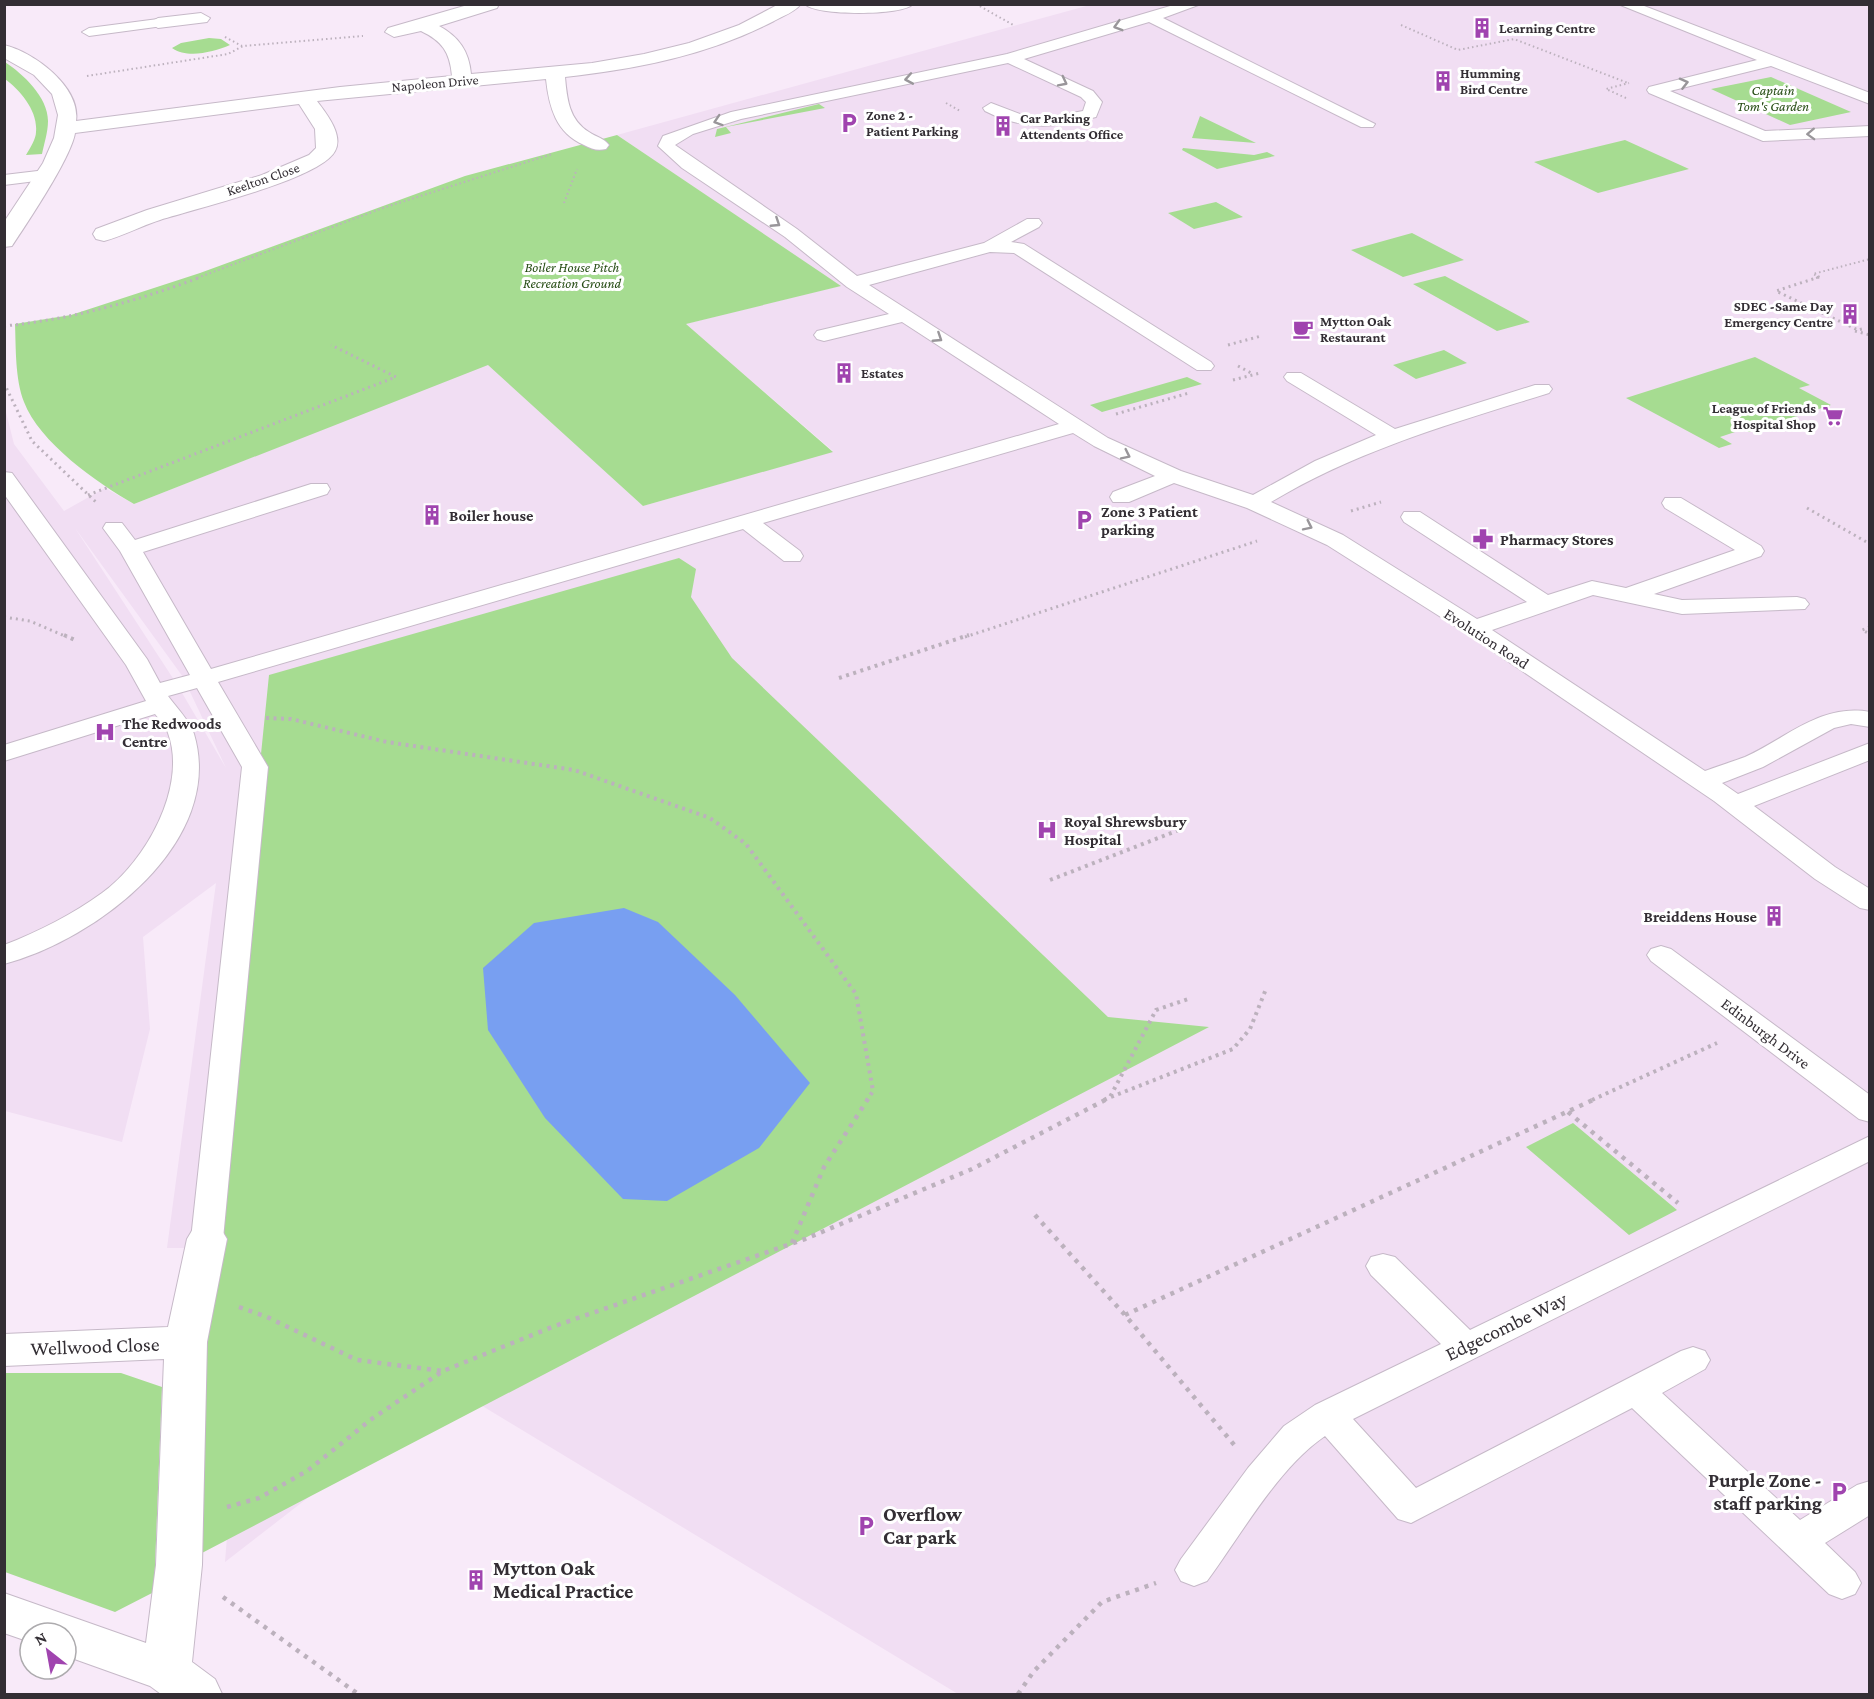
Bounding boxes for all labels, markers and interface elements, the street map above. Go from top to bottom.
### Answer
building icon: Learning Centre [1470,16,1494,40]
one-way arrow [1113,19,1124,31]
place label: Learning Centre [1499,20,1596,36]
place label: Humming Bird Centre [1460,65,1528,97]
building icon: Humming Bird Centre [1431,69,1455,93]
street label: Napoleon Drive [391,71,479,95]
one-way arrow [904,73,913,85]
one-way arrow [1057,75,1068,86]
one-way arrow [1679,77,1689,90]
park label: Captain Tom's Garden [1737,82,1809,114]
place label: Zone 2 - Patient Parking [866,107,958,139]
place label: Car Parking Attendents Office [1019,110,1124,142]
parking icon: Zone 2 - Patient Parking [837,111,861,135]
one-way arrow [713,114,724,126]
building icon: Car Parking Attendents Office [991,114,1015,138]
one-way arrow [1807,127,1816,140]
street label: Keelton Close [224,159,302,199]
one-way arrow [770,216,781,227]
park label: Boiler House Pitch Recreation Ground [523,259,621,291]
place label: SDEC -Same Day Emergency Centre [1724,298,1833,330]
building icon: SDEC -Same Day Emergency Centre [1838,302,1862,326]
place label: Mytton Oak Restaurant [1320,313,1392,345]
cafe icon: Mytton Oak Restaurant [1291,317,1315,341]
one-way arrow [932,331,943,342]
building icon: Estates [832,361,856,385]
place label: Estates [861,365,904,381]
place label: League of Friends Hospital Shop [1712,400,1816,432]
supermarket icon: League of Friends Hospital Shop [1821,404,1845,428]
one-way arrow [1120,447,1131,459]
building icon: Boiler house [420,503,444,527]
place label: Zone 3 Patient parking [1101,503,1198,538]
place label: Boiler house [449,507,534,524]
parking icon: Zone 3 Patient parking [1072,508,1096,532]
one-way arrow [1301,518,1312,530]
pharmacy icon: Pharmacy Stores [1471,527,1495,551]
place label: Pharmacy Stores [1500,531,1614,548]
street label: Evolution Road [1441,605,1533,672]
place label: The Redwoods Centre [122,715,222,750]
hospital icon: The Redwoods Centre [93,720,117,744]
place label: Royal Shrewsbury Hospital [1064,813,1187,848]
hospital icon: Royal Shrewsbury Hospital [1035,818,1059,842]
building icon: Breiddens House [1762,904,1786,928]
place label: Breiddens House [1643,908,1758,925]
street label: Edinburgh Drive [1718,995,1813,1073]
street label: Edgecombe Way [1442,1287,1572,1366]
street label: Wellwood Close [30,1333,160,1359]
place label: Purple Zone - staff parking [1708,1469,1822,1514]
parking icon: Purple Zone - staff parking [1827,1480,1851,1504]
place label: Overflow Car park [883,1503,963,1548]
parking icon: Overflow Car park [854,1514,878,1538]
place label: Mytton Oak Medical Practice [493,1557,633,1602]
building icon: Mytton Oak Medical Practice [464,1568,488,1592]
north arrow [18,1621,78,1681]
text: N [31,1628,50,1649]

